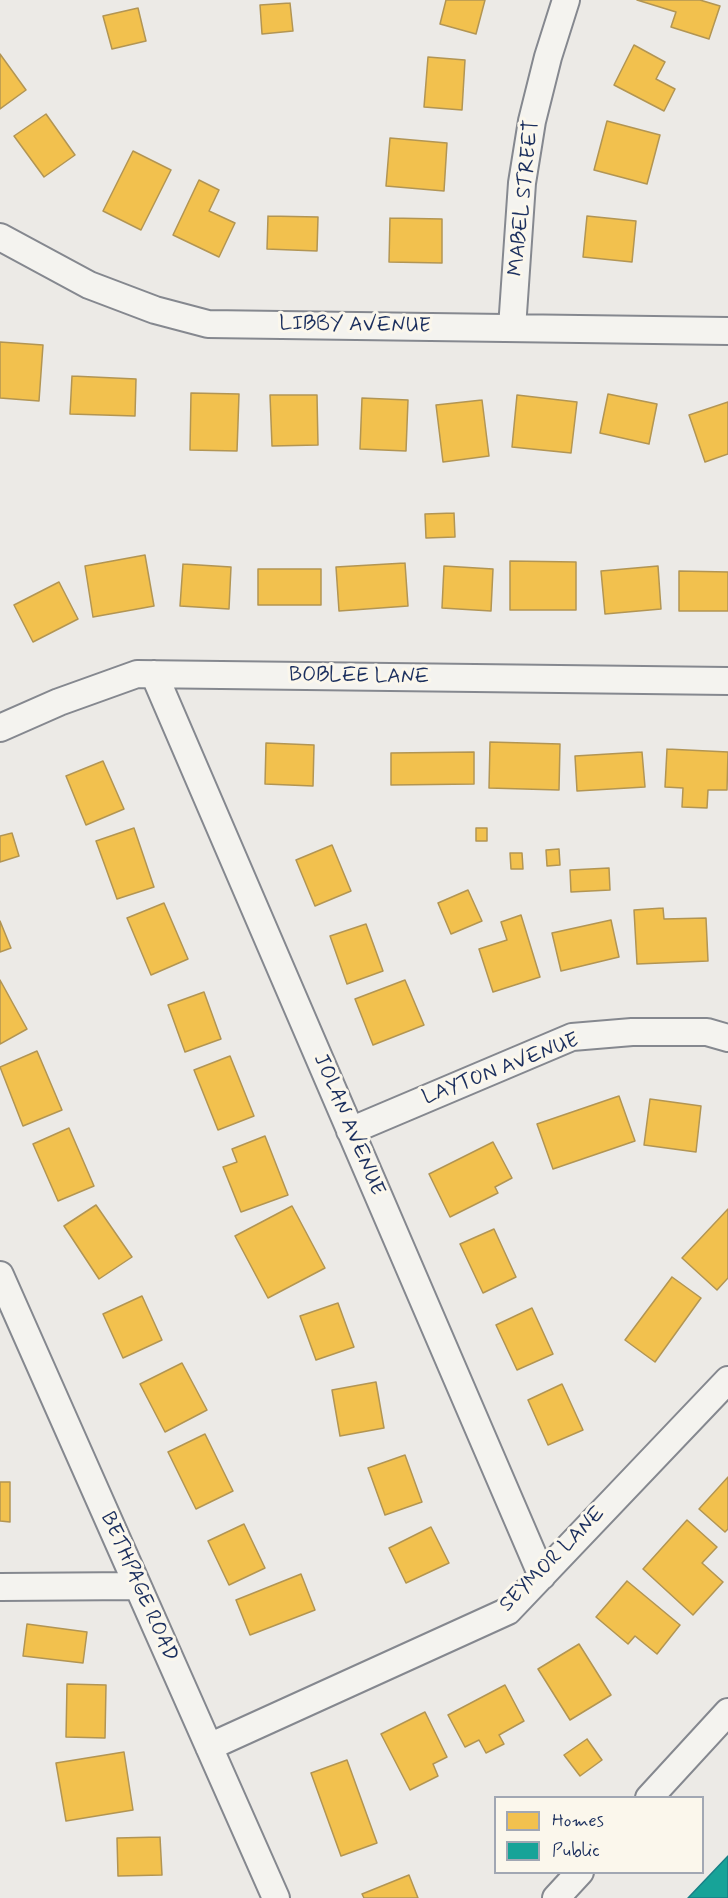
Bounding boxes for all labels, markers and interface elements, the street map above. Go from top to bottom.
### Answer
street label: MABEL STREET [504,119,546,277]
street label: LIBBY AVENUE [279,312,431,340]
street label: BOBLEE LANE [289,663,429,691]
street label: LAYTON AVENUE [419,1029,583,1111]
street label: JOLAN AVENUE [307,1050,389,1200]
street label: SEYMOR LANE [495,1502,611,1618]
street label: BETHPAGE ROAD [94,1508,182,1666]
legend [494,1796,704,1874]
text: Homes [552,1809,604,1833]
text: Public [552,1839,600,1863]

